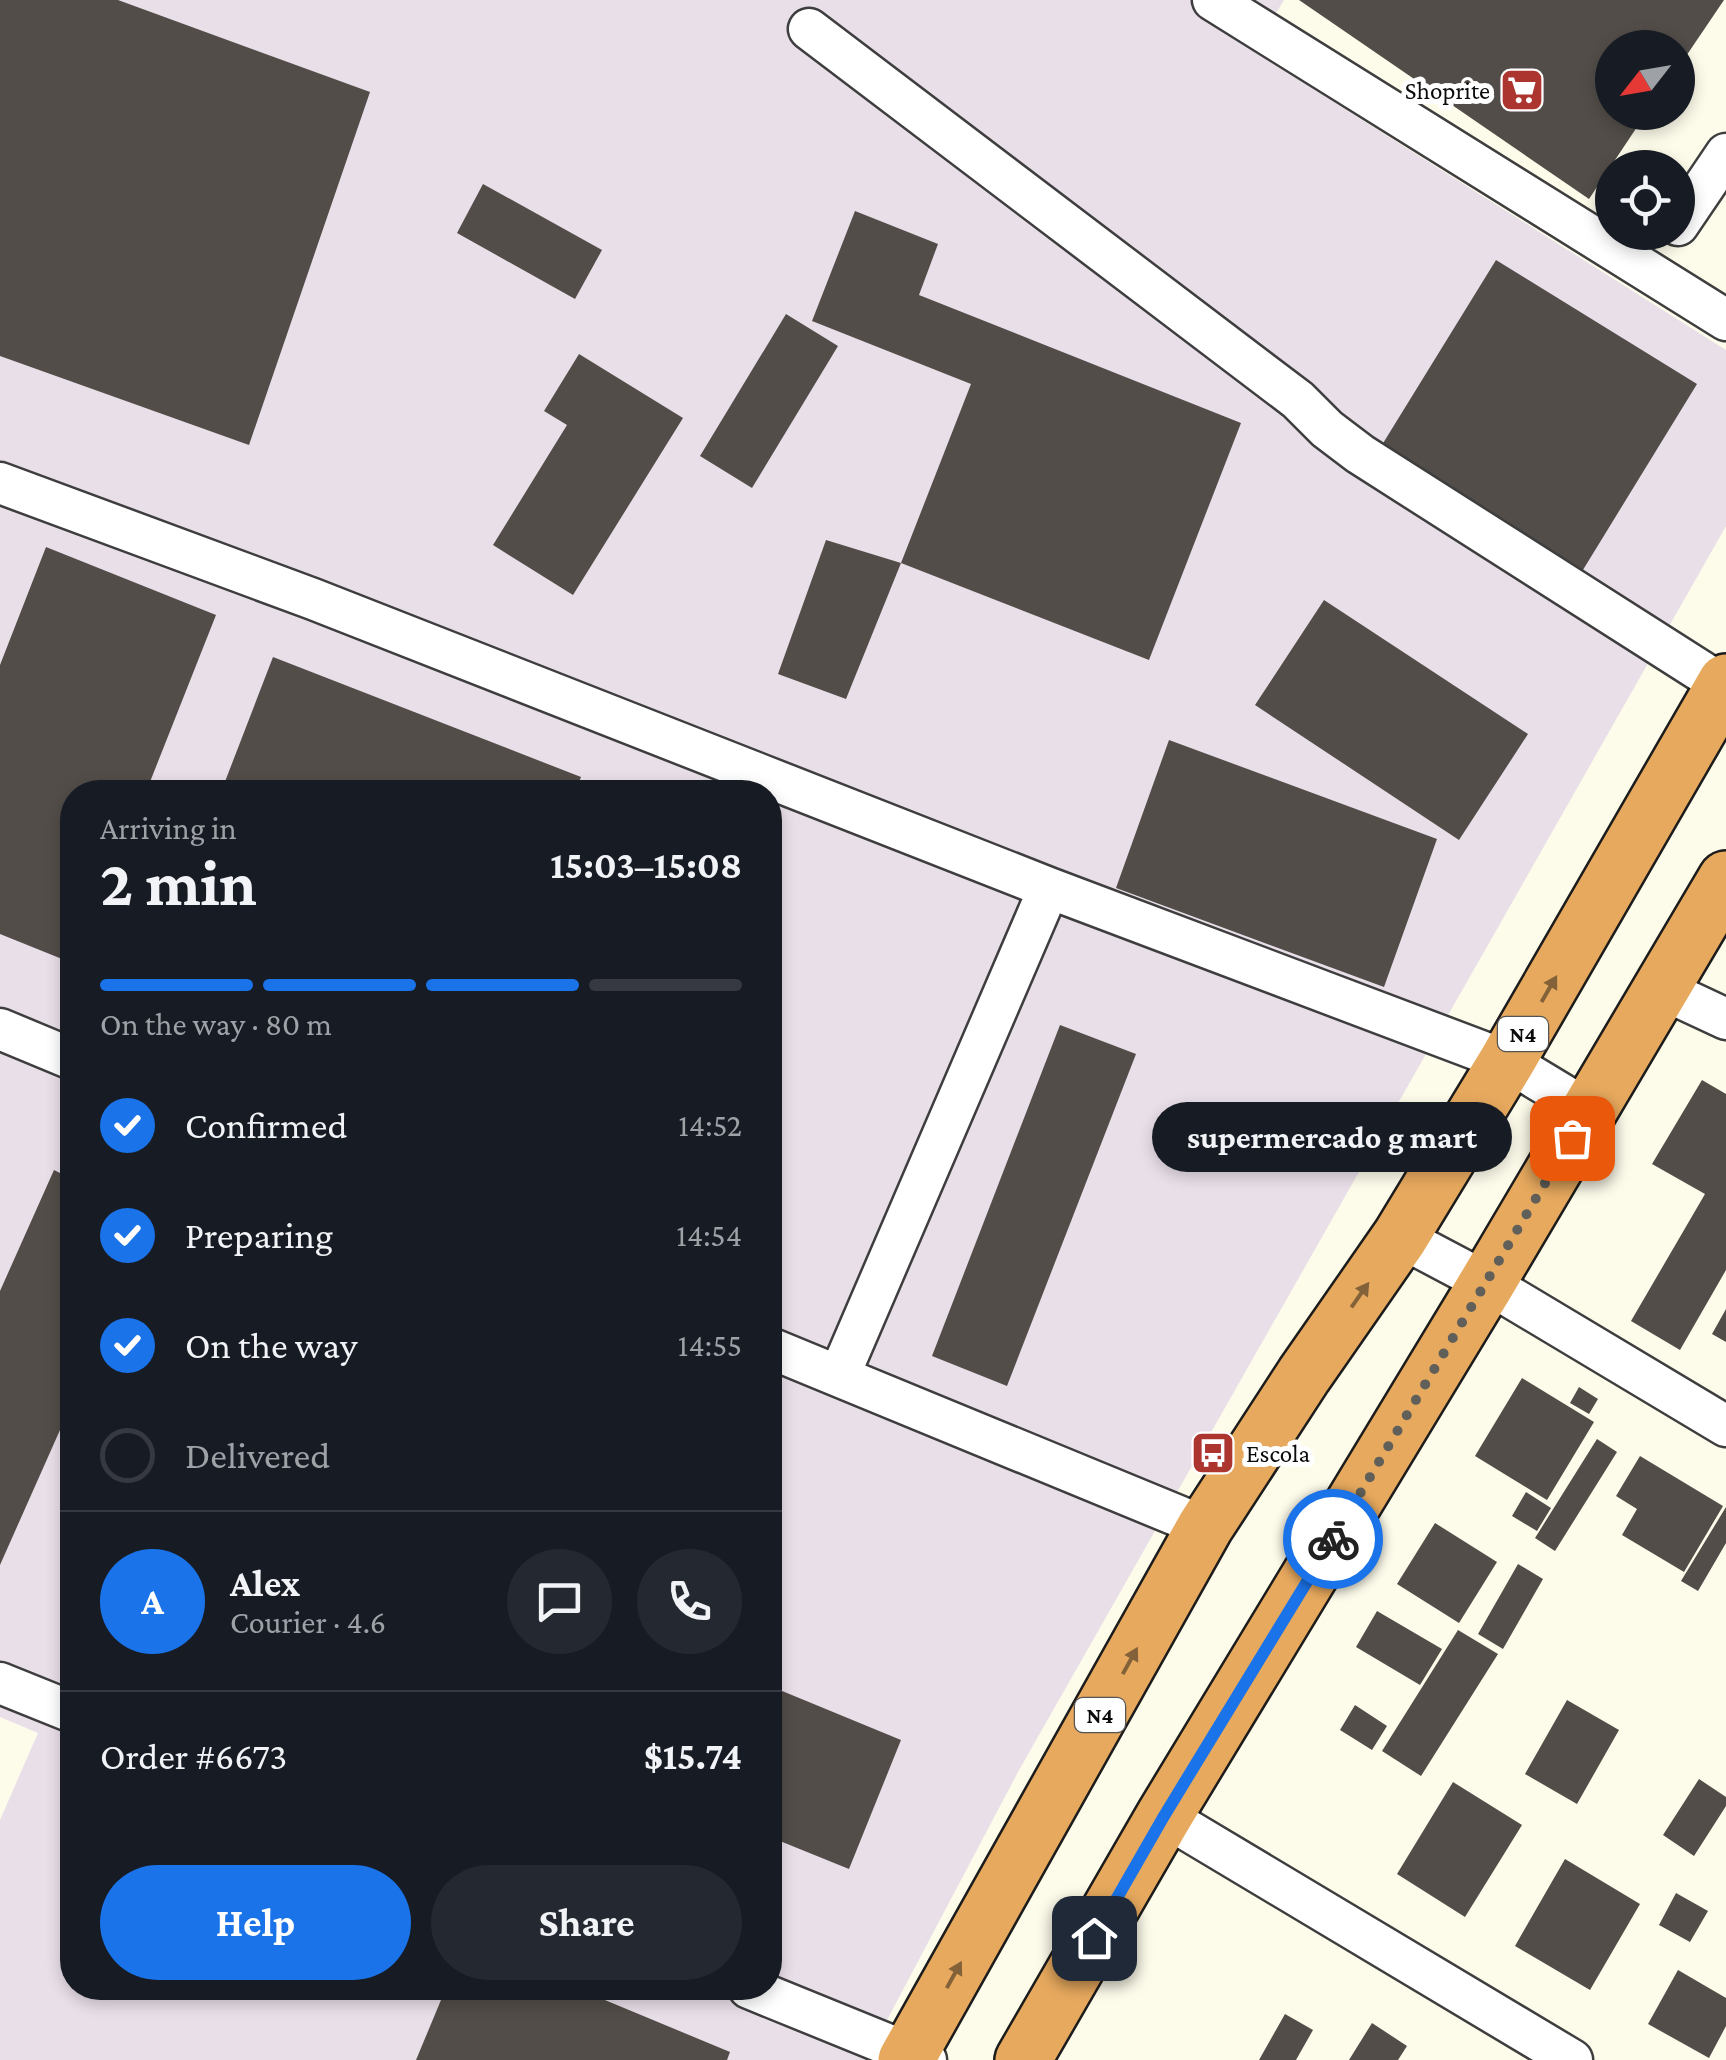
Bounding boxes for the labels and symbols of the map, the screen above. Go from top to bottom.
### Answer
north arrow [1595,30,1695,130]
supermarket icon: Shoprite [1499,67,1545,113]
place label: Shoprite [1405,77,1490,105]
one-way arrow [1540,975,1557,1003]
road number: N4 [1498,1017,1548,1051]
pin [1530,1096,1615,1181]
callout: supermercado g mart [1152,1103,1512,1173]
one-way arrow [1350,1282,1369,1309]
bus stop icon: Escola [1190,1430,1236,1476]
place label: Escola [1246,1440,1311,1467]
courier [1283,1489,1383,1589]
one-way arrow [1122,1647,1139,1676]
road number: N4 [1075,1698,1125,1732]
pin [1052,1896,1137,1981]
one-way arrow [944,1961,962,1989]

